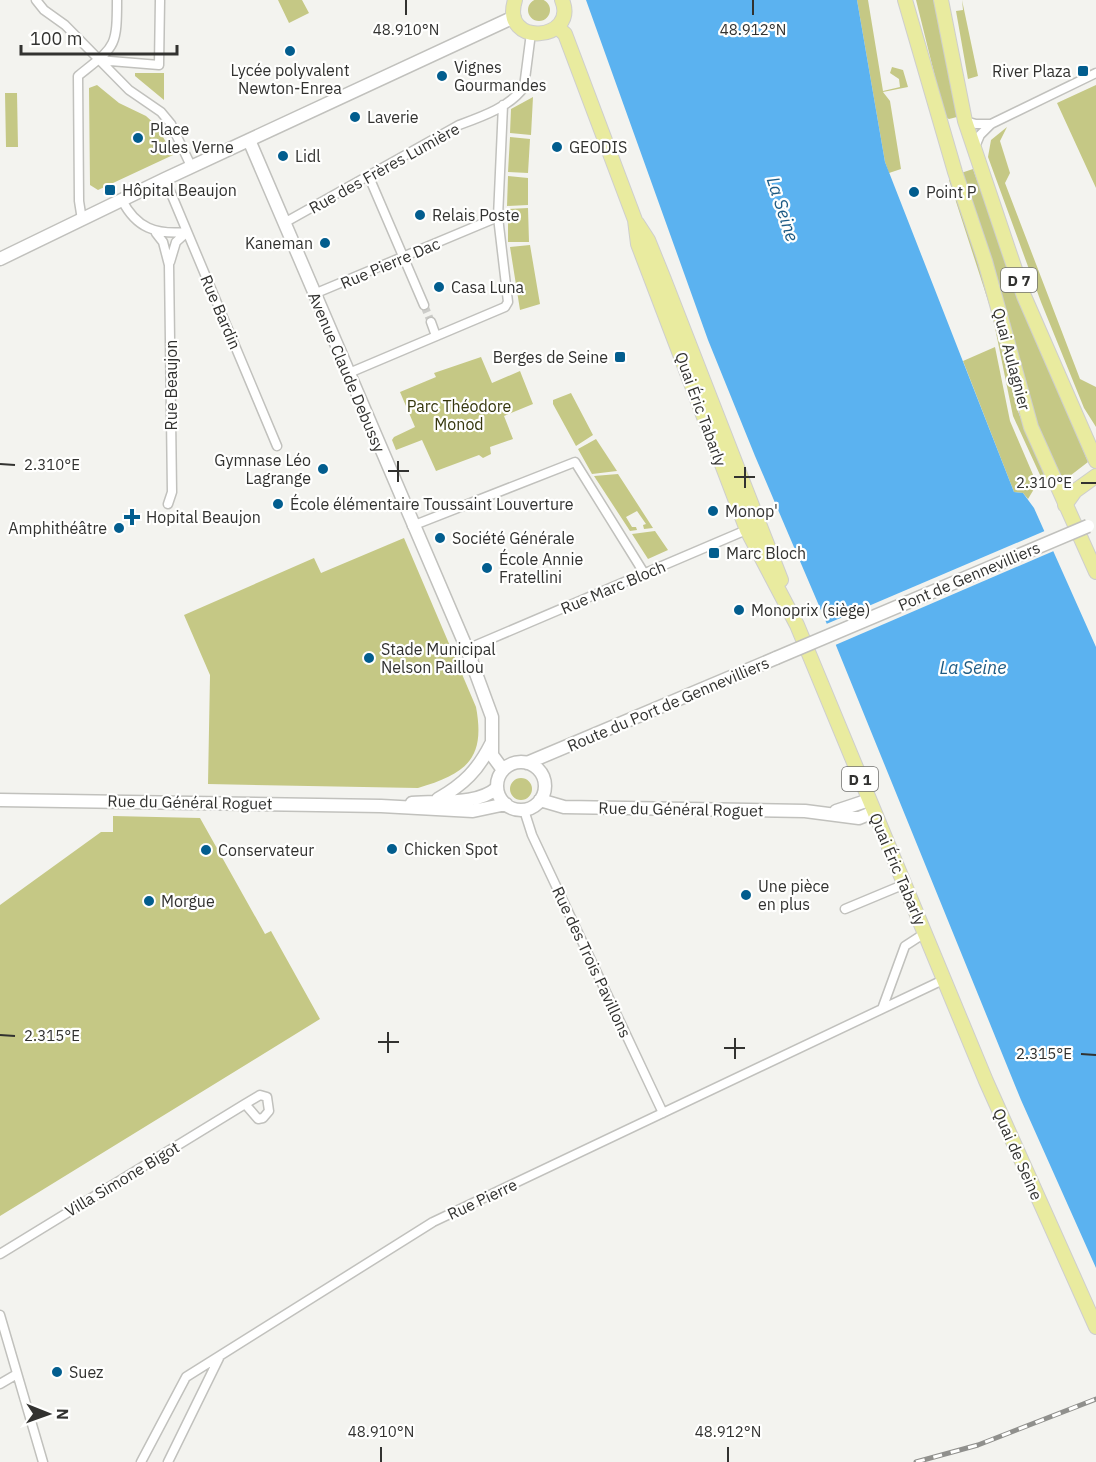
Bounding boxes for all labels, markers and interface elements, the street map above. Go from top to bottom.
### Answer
scale bar [21,18,177,56]
text: 48.910°N [373,20,439,39]
text: 48.912°N [720,20,786,39]
text: 100 m [30,27,82,50]
marker: Lycée polyvalent Newton-Enrea [283,44,297,58]
place label: Vignes Gourmandes [454,57,547,95]
place label: Lycée polyvalent Newton-Enrea [230,60,350,98]
place label: River Plaza [992,61,1071,81]
marker: River Plaza [1076,64,1090,78]
marker: Vignes Gourmandes [435,69,449,83]
place label: Laverie [367,107,419,127]
marker: Laverie [348,110,362,124]
street label: Rue des Frères Lumière [305,118,463,218]
place label: Place Jules Verne [150,119,234,157]
marker: Place Jules Verne [131,131,145,145]
place label: GEODIS [569,137,627,157]
marker: GEODIS [550,140,564,154]
place label: Lidl [295,146,321,166]
marker: Lidl [276,149,290,163]
water label: La Seine [762,174,804,244]
place label: Hôpital Beaujon [122,180,237,200]
place label: Point P [926,182,977,202]
marker: Hôpital Beaujon [103,183,117,197]
marker: Point P [907,185,921,199]
place label: Relais Poste [432,205,520,225]
marker: Relais Poste [413,208,427,222]
place label: Kaneman [245,233,313,253]
street label: Rue Pierre Dac [337,233,443,293]
marker: Kaneman [318,236,332,250]
road number: D 7 [1001,268,1037,292]
street label: Rue Bardin [196,272,246,352]
place label: Casa Luna [451,277,525,297]
marker: Casa Luna [432,280,446,294]
street label: Avenue Claude Debussy [304,289,390,455]
street label: Quai Aulagnier [989,306,1035,413]
street label: Rue Beaujon [161,340,181,430]
place label: Berges de Seine [493,347,608,367]
street label: Quai Éric Tabarly [671,349,732,469]
marker: Berges de Seine [613,350,627,364]
park label: Parc Théodore Monod [407,396,511,434]
place label: Gymnase Léo Lagrange [214,450,311,488]
text: 2.310°E [24,455,80,474]
marker: Gymnase Léo Lagrange [316,462,330,476]
text: 2.310°E [1016,473,1072,492]
place label: École élémentaire Toussaint Louverture [290,493,574,514]
marker: École élémentaire Toussaint Louverture [271,497,285,511]
place label: Monop' [725,501,778,521]
marker: Monop' [706,504,720,518]
place label: Hopital Beaujon [146,507,261,527]
marker: Hopital Beaujon [123,508,141,526]
place label: Amphithéâtre [8,518,107,538]
marker: Amphithéâtre [112,521,126,535]
place label: Société Générale [452,528,575,548]
marker: Société Générale [433,531,447,545]
street label: Pont de Gennevilliers [895,537,1043,615]
place label: Marc Bloch [726,543,806,563]
marker: Marc Bloch [707,546,721,560]
place label: École Annie Fratellini [499,548,583,587]
street label: Rue Marc Bloch [558,556,668,618]
marker: École Annie Fratellini [480,561,494,575]
place label: Monoprix (siège) [751,600,870,620]
marker: Monoprix (siège) [732,603,746,617]
place label: Stade Municipal Nelson Paillou [381,639,496,677]
marker: Stade Municipal Nelson Paillou [362,651,376,665]
street label: Route du Port de Gennevilliers [564,652,772,756]
water label: La Seine [940,656,1006,679]
road number: D 1 [842,767,878,791]
street label: Rue du Général Roguet [107,791,273,813]
street label: Rue du Général Roguet [598,798,764,820]
street label: Quai Éric Tabarly [865,809,932,928]
place label: Chicken Spot [404,839,498,859]
place label: Conservateur [218,840,314,860]
marker: Chicken Spot [385,842,399,856]
marker: Conservateur [199,843,213,857]
place label: Une pièce en plus [758,876,830,914]
street label: Rue des Trois Pavillons [548,883,636,1041]
marker: Une pièce en plus [739,888,753,902]
place label: Morgue [161,891,215,911]
marker: Morgue [142,894,156,908]
text: 2.315°E [24,1026,80,1045]
text: 2.315°E [1016,1044,1072,1063]
street label: Quai de Seine [989,1105,1047,1203]
street label: Villa Simone Bigot [61,1137,183,1221]
street label: Rue Pierre [444,1174,520,1224]
place label: Suez [69,1362,104,1382]
marker: Suez [50,1365,64,1379]
north arrow [18,1384,78,1444]
text: N [53,1408,73,1420]
text: 48.910°N [348,1422,414,1441]
text: 48.912°N [695,1422,761,1441]

